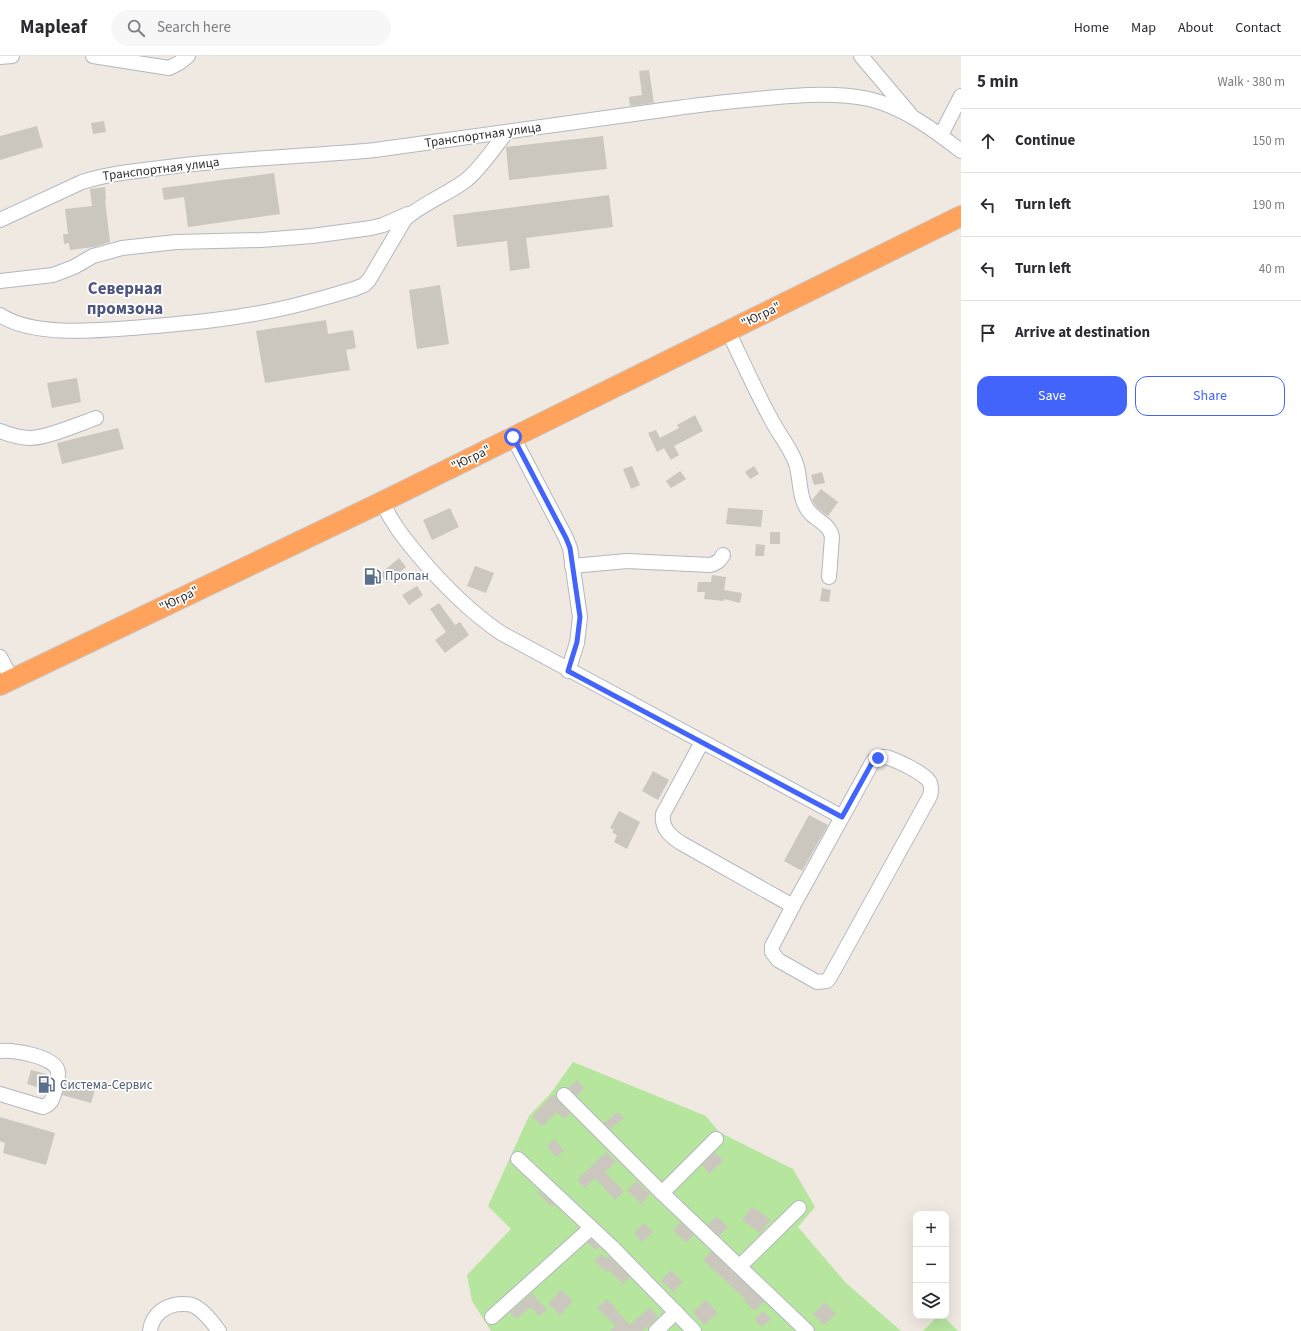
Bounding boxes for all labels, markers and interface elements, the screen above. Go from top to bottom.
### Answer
search box [111,10,391,46]
text: Mapleaf [20,14,87,41]
icon: search [125,17,147,39]
text: Search here [157,17,231,38]
text: Home [1074,18,1109,38]
text: Map [1131,18,1156,38]
text: About [1178,18,1213,38]
text: Contact [1235,18,1281,38]
text: 5 min [977,70,1018,94]
text: Walk · 380 m [1217,73,1285,91]
street label: Транспортная улица [424,118,542,152]
icon: ahead [977,130,999,152]
text: Continue [1015,130,1075,151]
text: 150 m [1252,132,1285,150]
street label: Транспортная улица [102,153,220,185]
icon: left [977,194,999,216]
text: Turn left [1015,194,1071,215]
text: 190 m [1252,196,1285,214]
icon: left [977,258,999,280]
text: Turn left [1015,258,1071,279]
text: 40 m [1259,260,1285,278]
district label: Северная промзона [87,277,163,321]
street label: "Югра" [738,298,784,332]
icon: arrive [977,322,999,344]
text: Arrive at destination [1015,322,1150,343]
button: Save [977,376,1127,416]
button: Share [1135,376,1285,416]
route start [504,428,522,446]
street label: "Югра" [448,441,494,475]
fuel station icon: Пропан [362,566,382,586]
place label: Пропан [385,567,429,585]
street label: "Югра" [156,582,202,616]
route end [869,749,887,767]
fuel station icon: Система-Сервис [37,1075,57,1095]
place label: Система-Сервис [60,1076,153,1094]
map controls [913,1211,949,1319]
button: + [913,1211,949,1247]
button: − [913,1247,949,1283]
button: layers [913,1283,949,1319]

